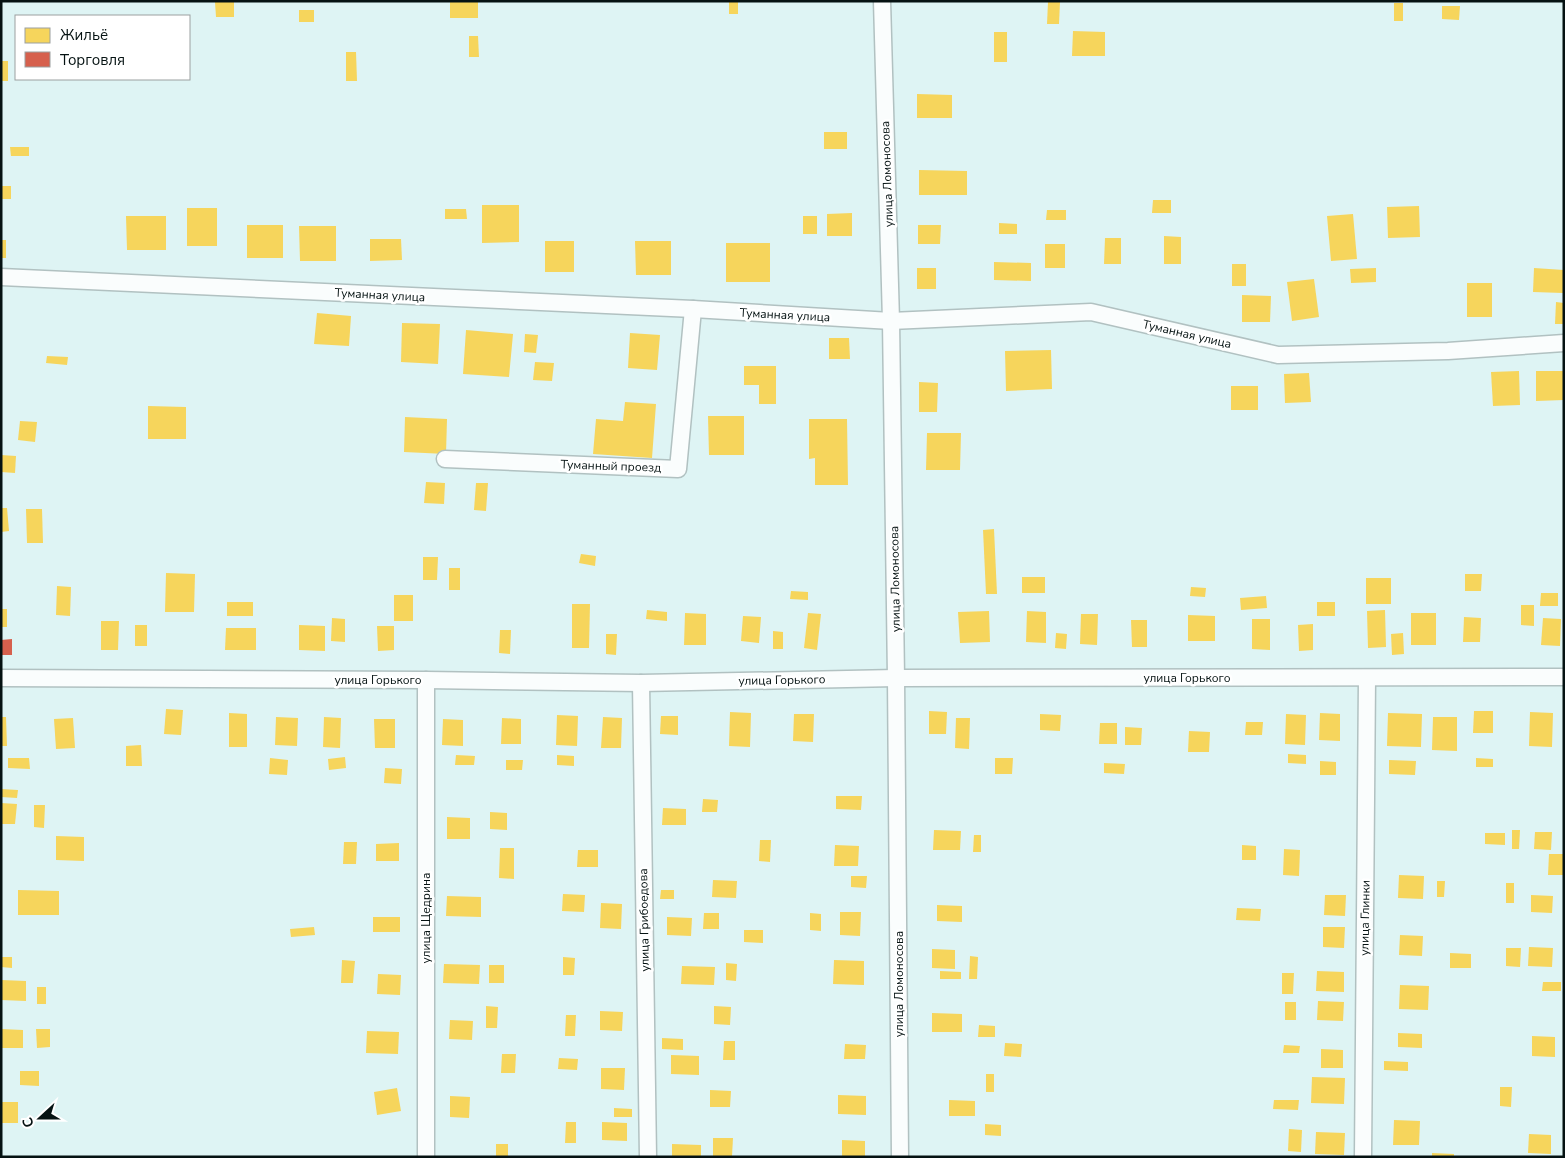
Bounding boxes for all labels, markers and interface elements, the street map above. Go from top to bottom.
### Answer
legend [15,15,190,80]
text: Жильё [60,25,108,45]
text: Торговля [60,50,125,70]
street label: улица Ломоносова [877,121,897,227]
street label: Туманная улица [334,285,426,305]
street label: Туманная улица [739,305,831,325]
street label: Туманная улица [1141,316,1233,352]
street label: Туманный проезд [560,456,662,476]
street label: улица Ломоносова [886,526,904,632]
street label: улица Горького [1143,670,1231,686]
street label: улица Горького [738,671,826,689]
street label: улица Горького [334,672,422,688]
street label: улица Грибоедова [635,868,653,972]
street label: улица Щедрина [418,873,434,963]
street label: улица Глинки [1356,880,1374,956]
street label: улица Ломоносова [891,931,907,1037]
north arrow [15,1093,65,1143]
text: С [18,1114,39,1130]

